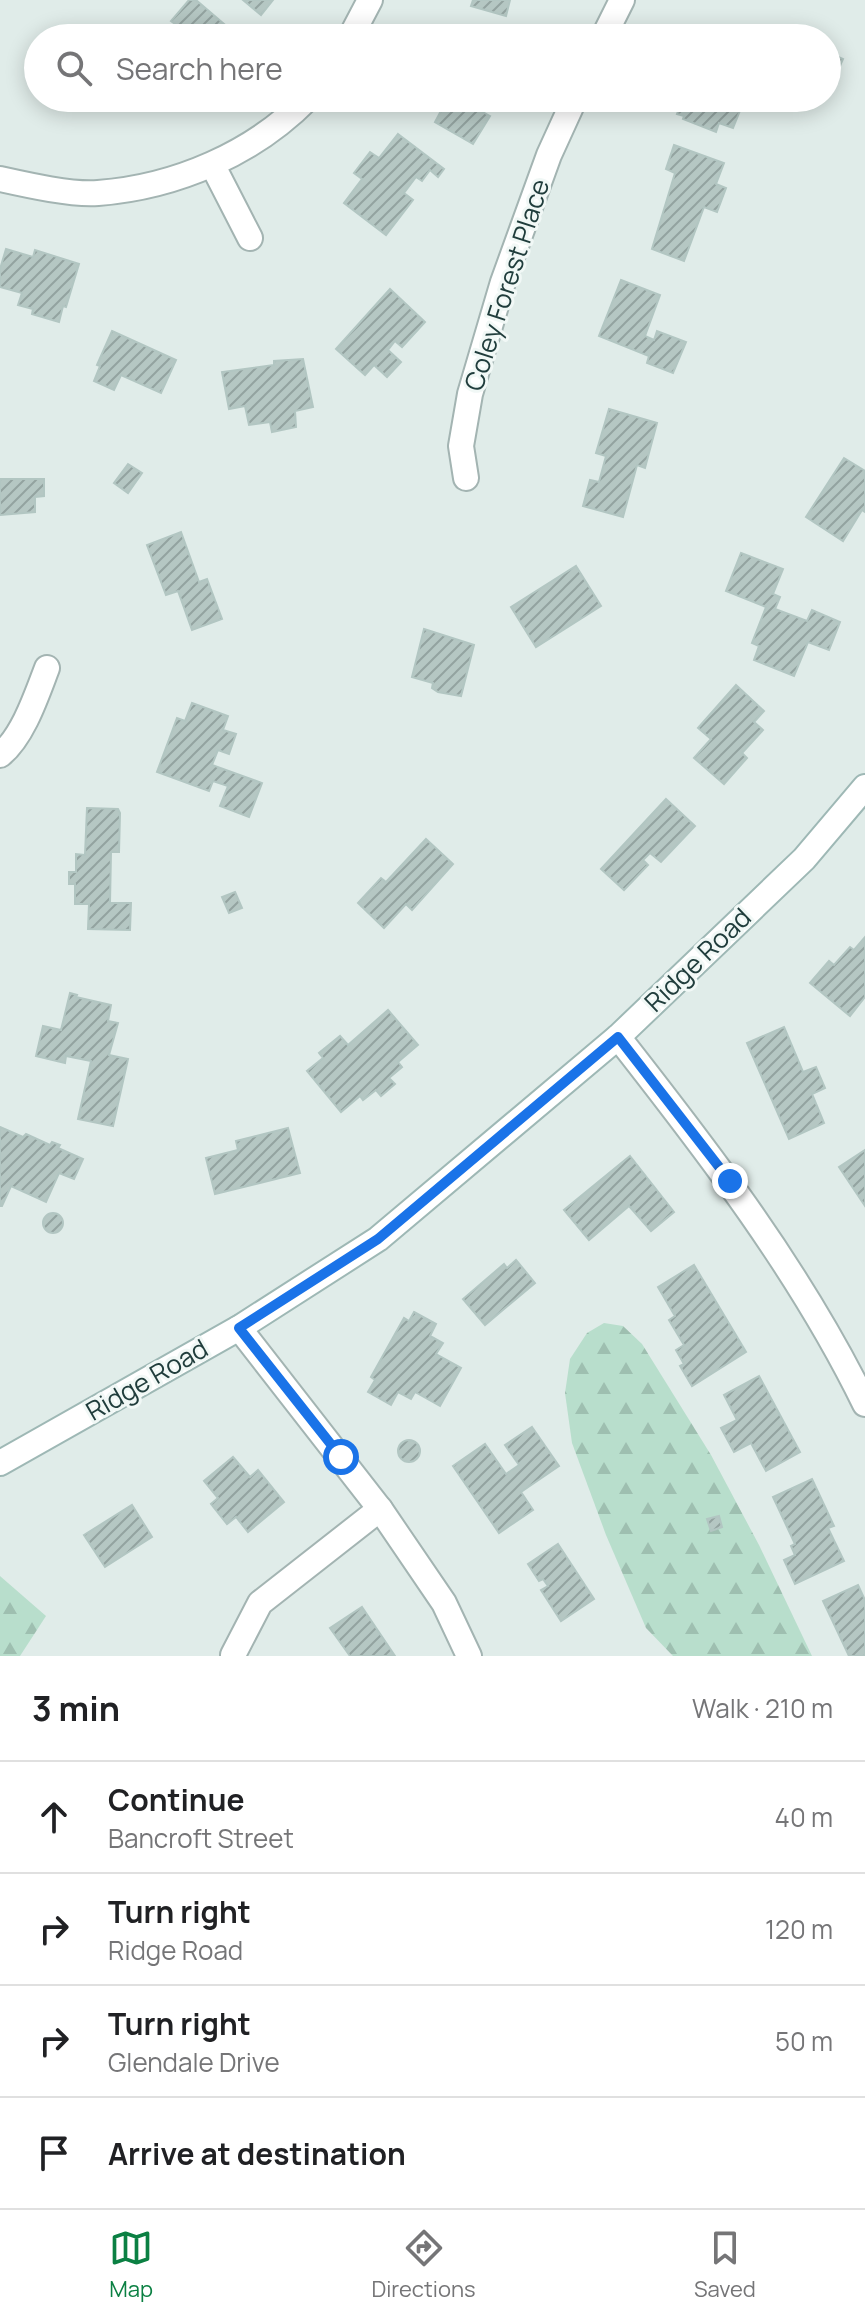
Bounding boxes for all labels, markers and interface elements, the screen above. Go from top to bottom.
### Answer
search box [24,24,841,112]
icon: search [52,46,96,90]
text: Search here [116,48,283,89]
street label: Coley Forest Place [455,174,557,395]
street label: Ridge Road [636,899,758,1019]
route end [712,1163,748,1199]
street label: Ridge Road [79,1330,214,1429]
route start [323,1439,359,1475]
text: 3 min [32,1685,120,1731]
text: Walk · 210 m [692,1690,833,1726]
text: Continue [108,1779,244,1820]
icon: ahead [32,1795,76,1839]
text: 40 m [775,1799,833,1835]
text: Bancroft Street [108,1820,294,1856]
text: Turn right [108,1891,251,1932]
icon: right [32,1907,76,1951]
text: 120 m [765,1911,833,1947]
text: Ridge Road [108,1932,243,1968]
text: Turn right [108,2003,251,2044]
icon: right [32,2019,76,2063]
text: 50 m [775,2023,833,2059]
text: Glendale Drive [108,2044,280,2080]
icon: arrive [32,2131,76,2175]
text: Arrive at destination [108,2133,406,2174]
tab: Map [109,2226,153,2304]
tab: Directions [371,2226,476,2304]
tab: Saved [694,2226,756,2304]

